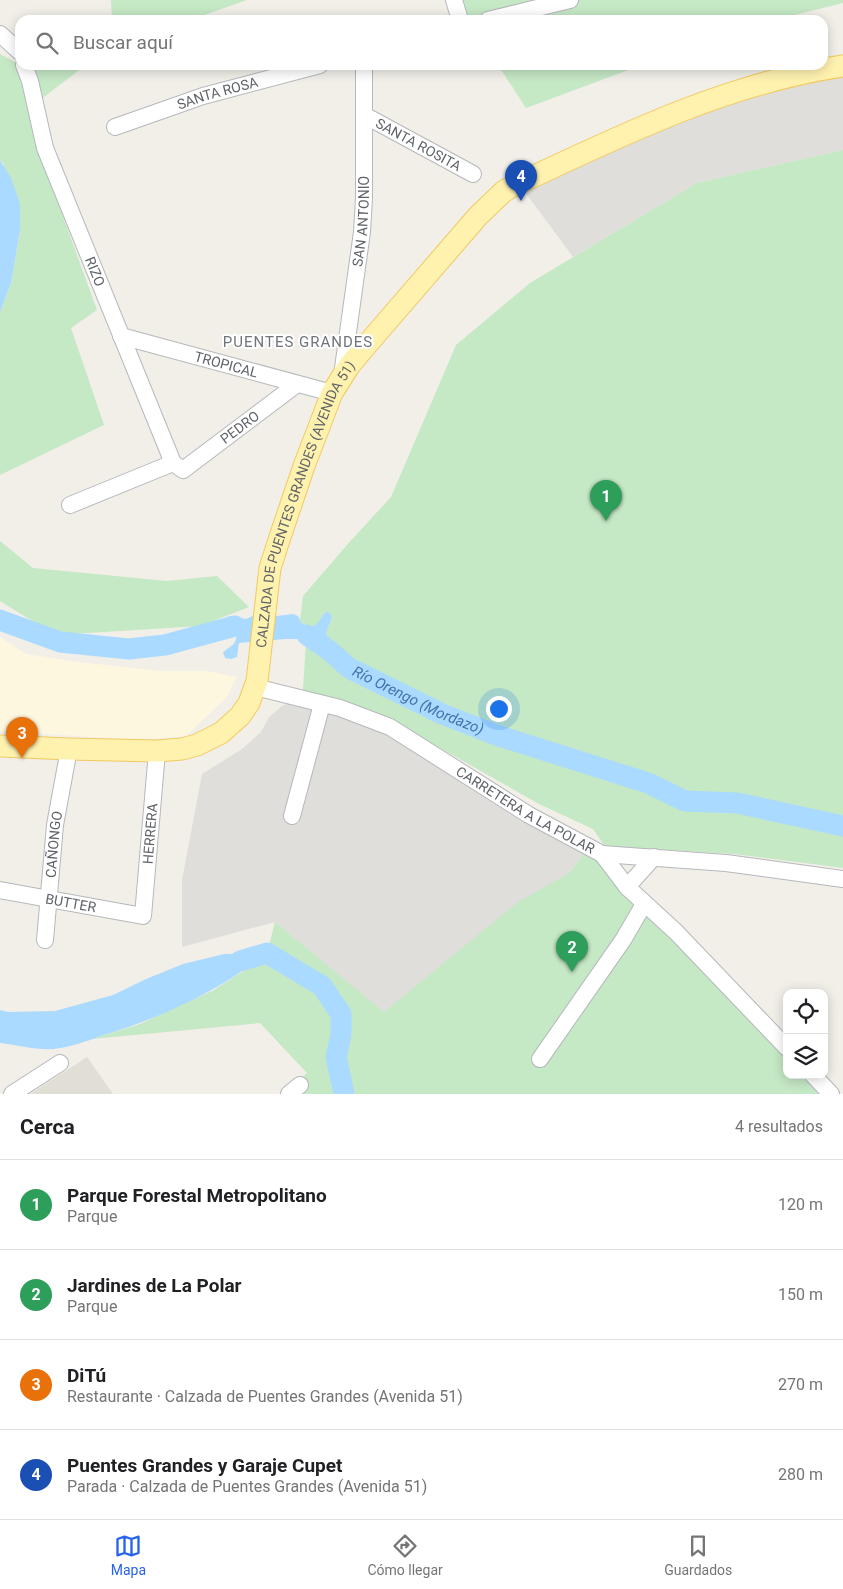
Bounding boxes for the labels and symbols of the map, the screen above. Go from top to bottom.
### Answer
street label: SANTA ROSA [175,74,260,113]
street label: SANTA ROSITA [373,115,464,174]
pin: 4 [505,160,537,201]
street label: SAN ANTONIO [349,176,372,268]
street label: RIZO [82,254,108,289]
district label: PUENTES GRANDES [223,333,373,351]
street label: TROPICAL [193,348,260,381]
street label: CALZADA DE PUENTES GRANDES (AVENIDA 51) [253,357,359,648]
street label: PEDRO [217,408,262,447]
pin: 1 [590,480,622,521]
water label: Río Orengo (Mordazo) [350,662,486,738]
your location [486,696,512,722]
pin: 3 [6,717,38,758]
street label: CARRETERA A LA POLAR [453,763,598,857]
street label: HERRERA [139,803,161,865]
street label: CAÑONGO [42,810,65,878]
street label: BUTTER [44,890,98,915]
pin: 2 [556,931,588,972]

